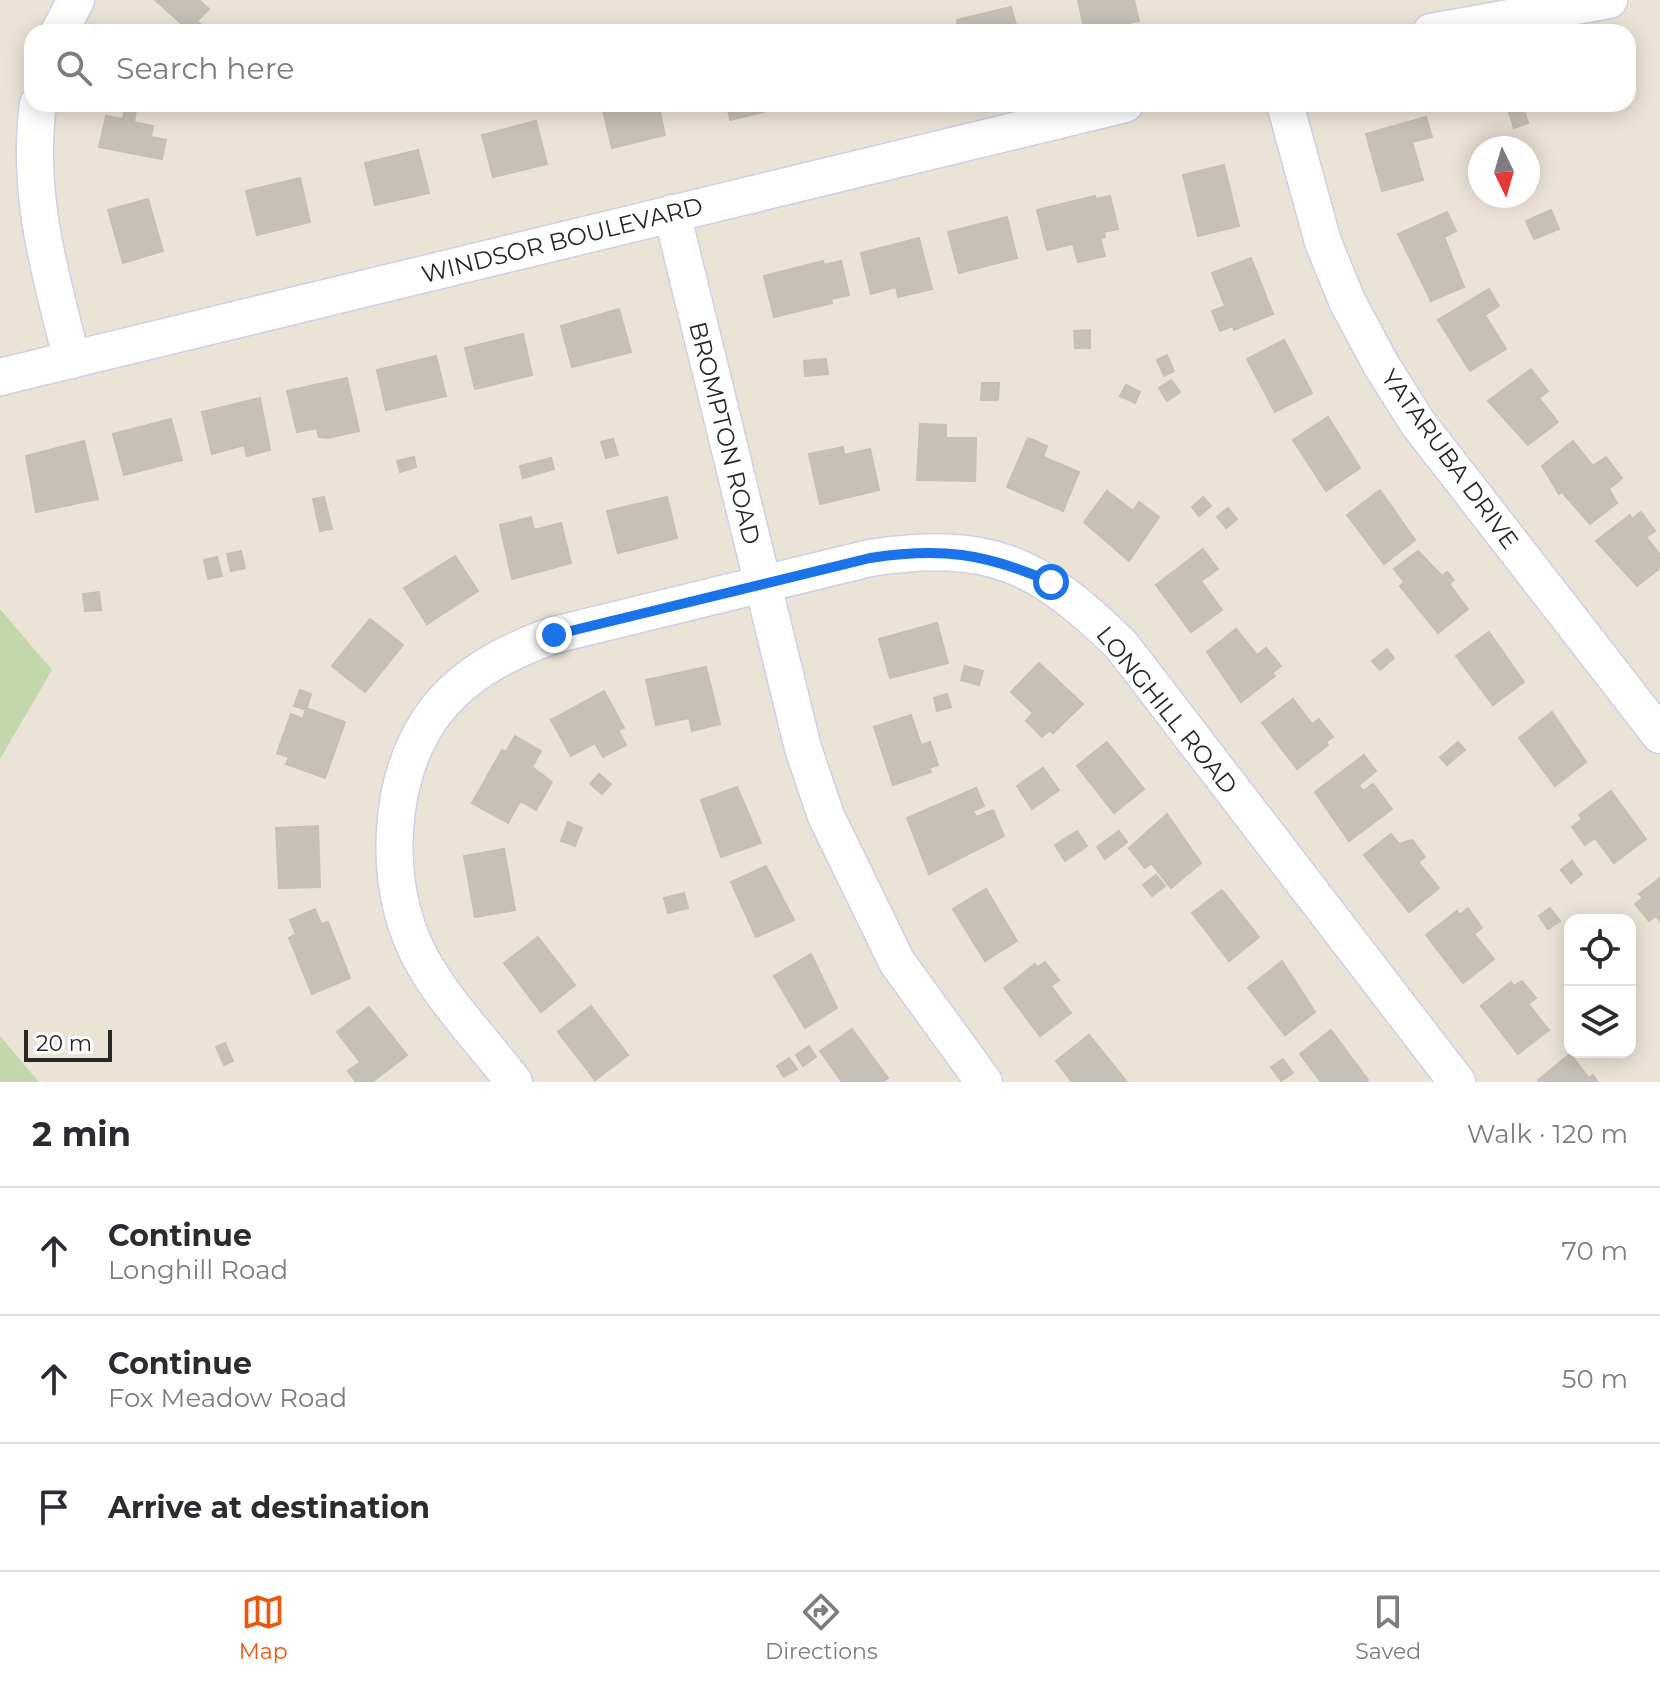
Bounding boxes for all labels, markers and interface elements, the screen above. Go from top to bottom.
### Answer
search box [24,24,1636,112]
icon: search [52,46,96,90]
text: Search here [116,50,294,87]
north arrow [1468,136,1540,208]
street label: WINDSOR BOULEVARD [418,191,706,289]
street label: BROMPTON ROAD [683,319,767,547]
street label: YATARUBA DRIVE [1375,364,1525,554]
route start [1033,564,1069,600]
route end [536,617,572,653]
street label: LONGHILL ROAD [1090,620,1244,800]
map controls [1564,914,1636,1058]
button: locate [1564,914,1636,986]
button: layers [1564,986,1636,1058]
scale bar [24,1026,112,1062]
text: 20 m [36,1030,92,1057]
text: 2 min [32,1113,131,1155]
text: Walk · 120 m [1467,1118,1628,1150]
text: Continue [108,1217,252,1254]
icon: ahead [32,1229,76,1273]
text: 70 m [1562,1235,1628,1267]
text: Longhill Road [108,1254,288,1286]
text: Continue [108,1345,252,1382]
icon: ahead [32,1357,76,1401]
text: 50 m [1562,1363,1628,1395]
text: Fox Meadow Road [108,1382,347,1414]
icon: arrive [32,1485,76,1529]
text: Arrive at destination [108,1489,430,1526]
tab: Map [239,1590,288,1665]
tab: Directions [765,1590,878,1665]
tab: Saved [1355,1590,1421,1665]

